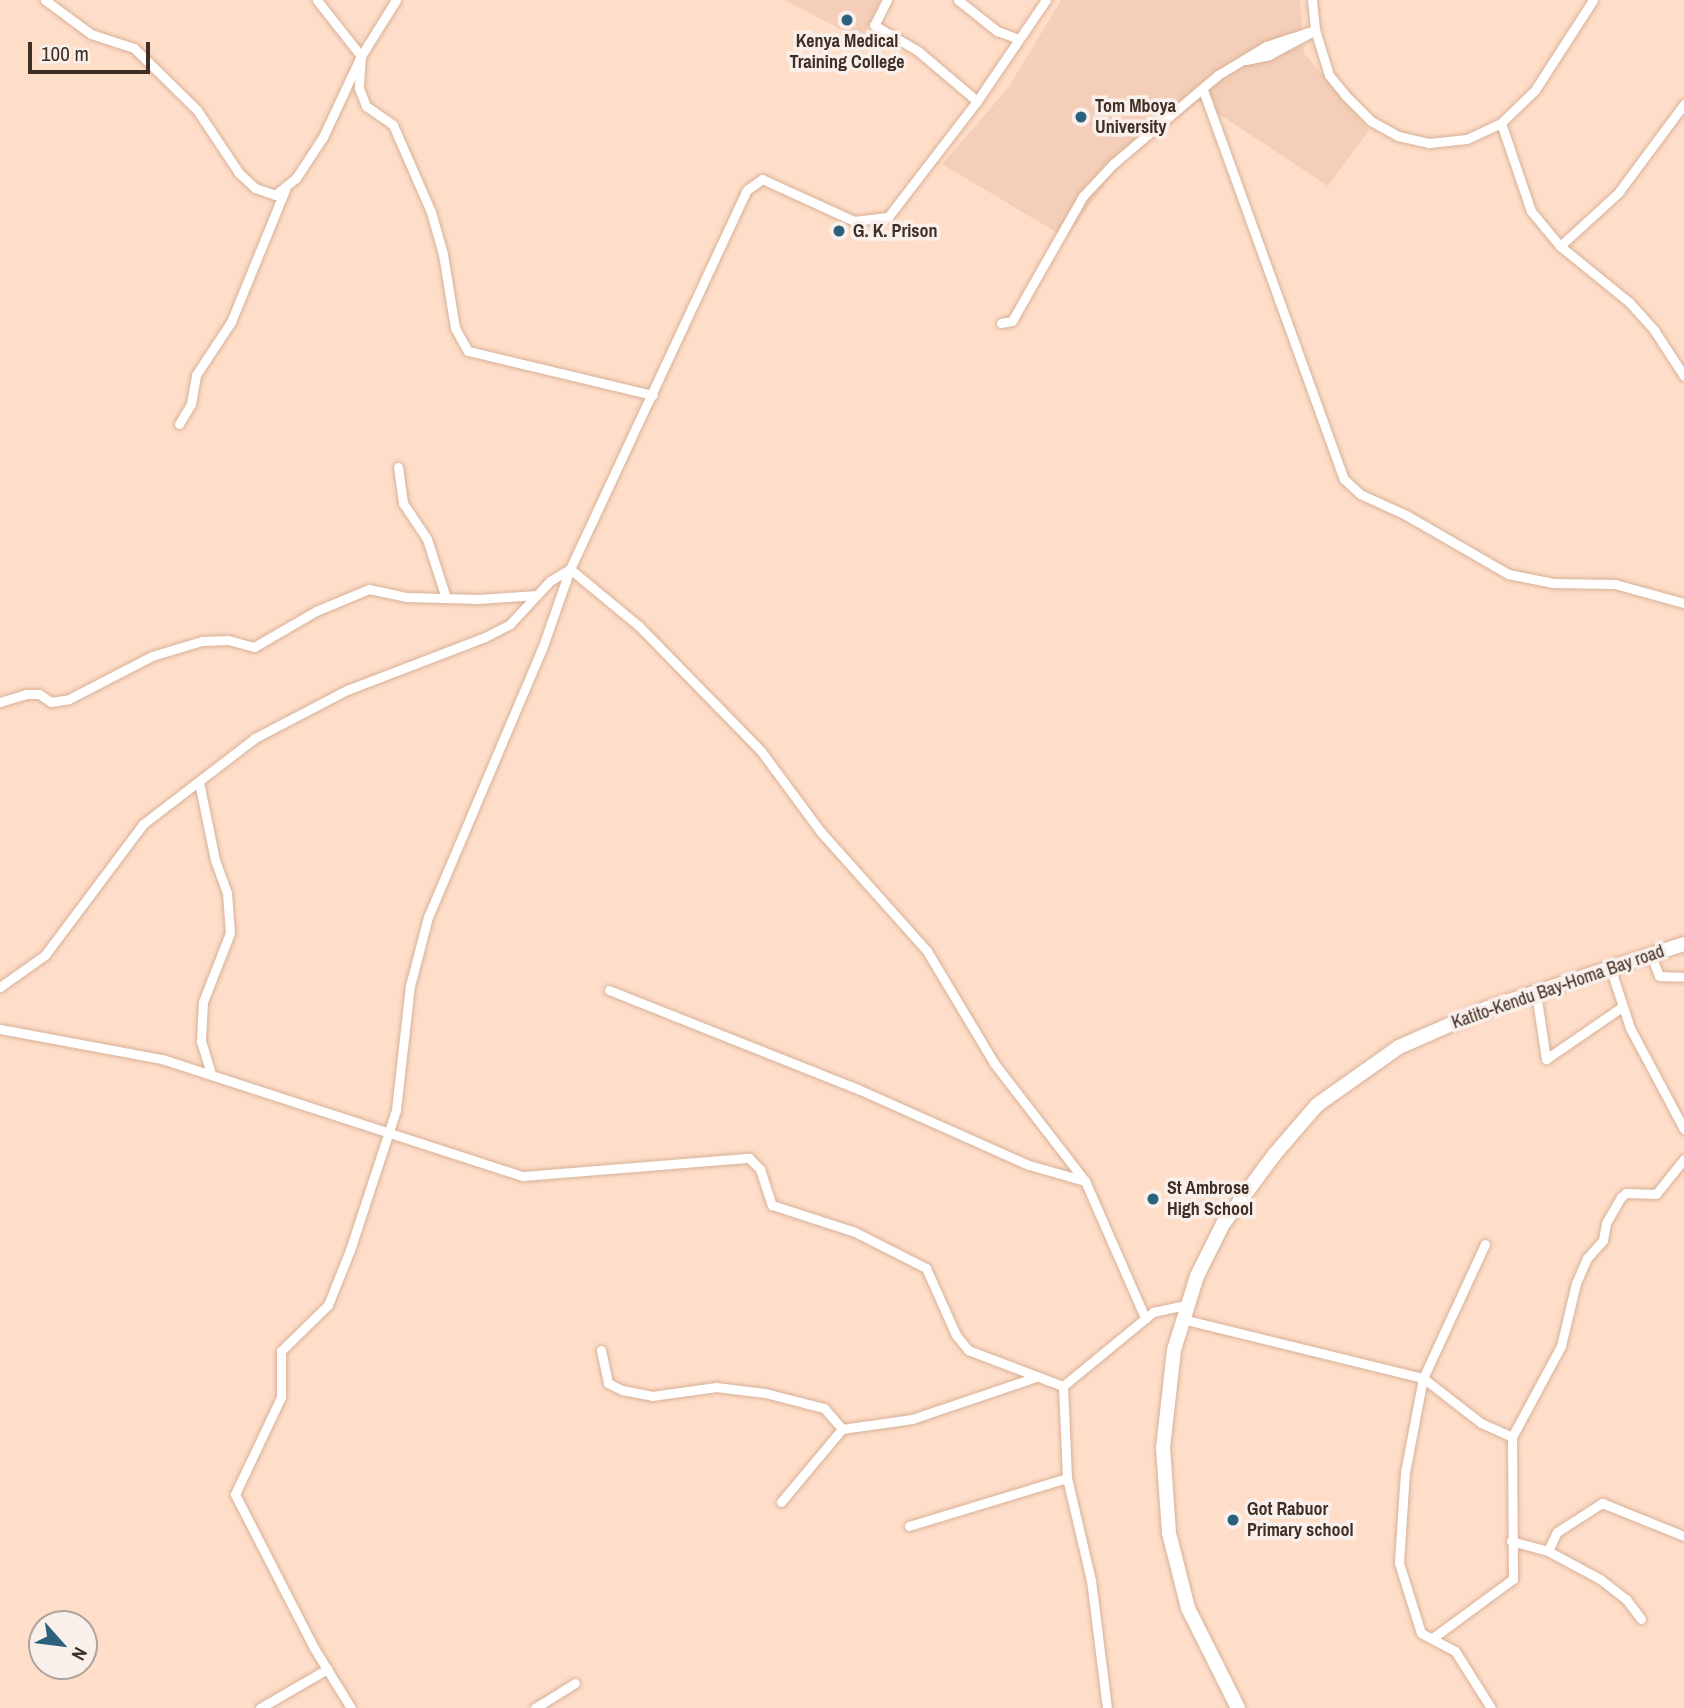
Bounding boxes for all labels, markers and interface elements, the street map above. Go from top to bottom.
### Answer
marker: Kenya Medical Training College [839,12,855,28]
scale bar [32,28,154,72]
place label: Kenya Medical Training College [790,31,904,74]
text: 100 m [41,39,89,68]
place label: Tom Mboya University [1095,96,1176,138]
marker: Tom Mboya University [1073,109,1089,125]
place label: G. K. Prison [853,220,937,242]
marker: G. K. Prison [831,223,847,239]
street label: Katito-Kendu Bay-Homa Bay road [1449,940,1667,1034]
place label: St Ambrose High School [1167,1178,1253,1220]
marker: St Ambrose High School [1145,1191,1161,1207]
place label: Got Rabuor Primary school [1247,1499,1354,1542]
marker: Got Rabuor Primary school [1225,1512,1241,1528]
north arrow [28,1610,98,1680]
text: N [66,1643,94,1665]

